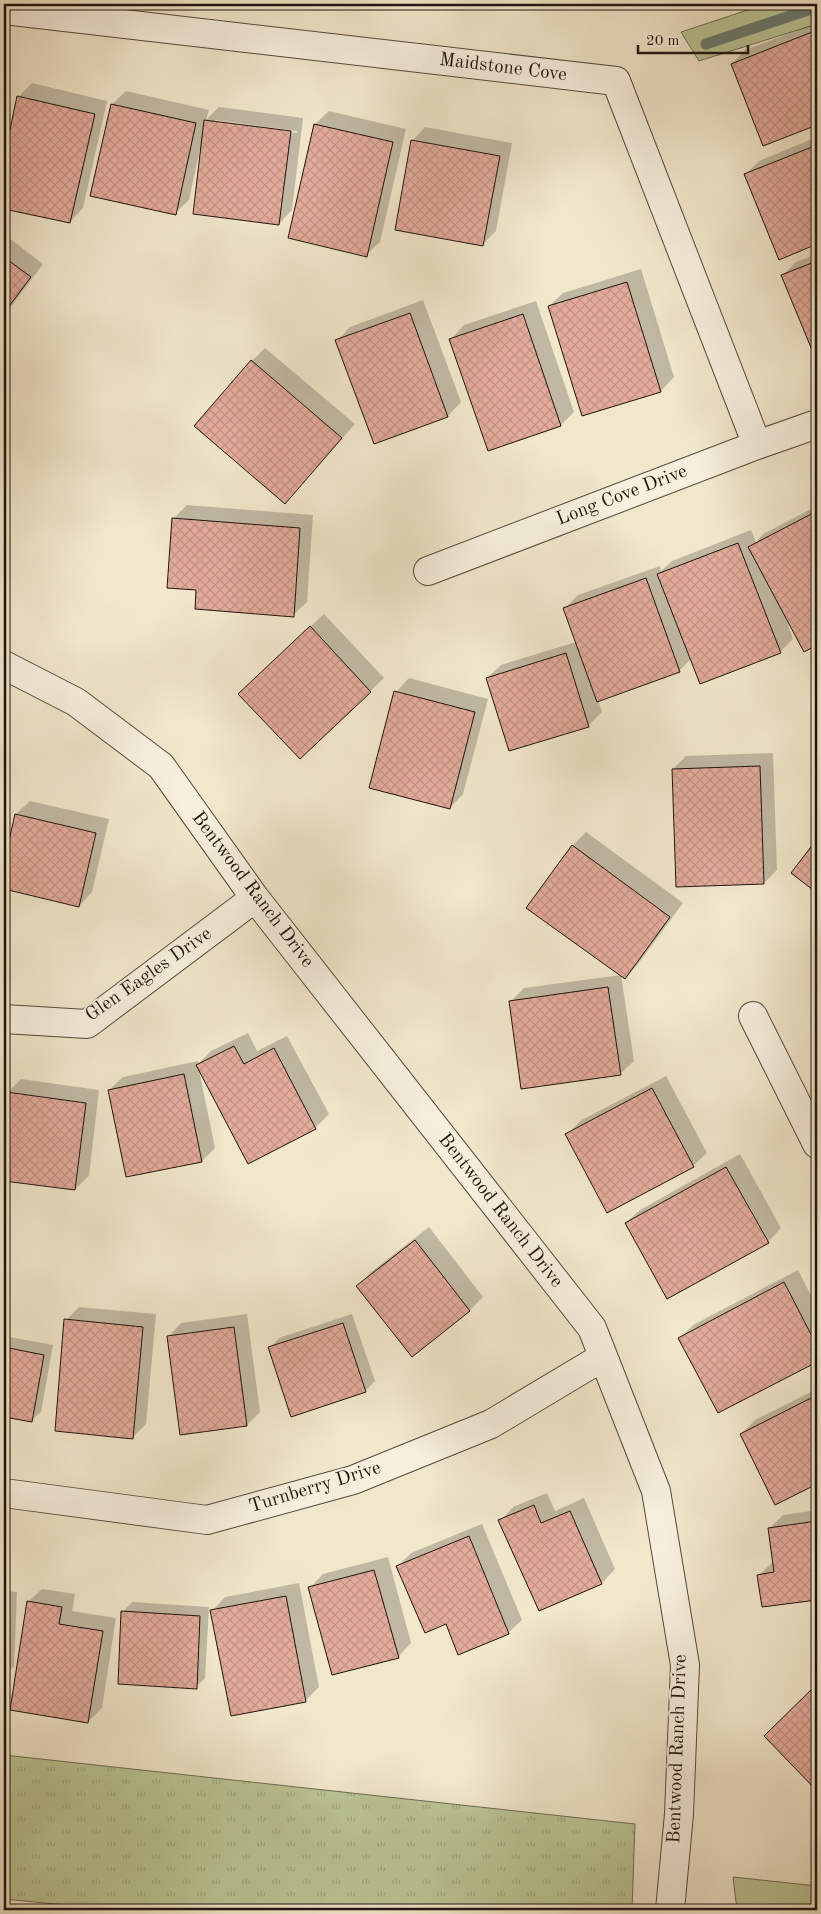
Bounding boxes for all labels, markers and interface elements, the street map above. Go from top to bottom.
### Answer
scale bar [638,22,748,54]
text: 20 m [646,34,680,49]
street label: Maidstone Cove [438,51,568,85]
street label: Long Cove Drive [554,462,690,530]
street label: Bentwood Ranch Drive [187,809,317,971]
street label: Glen Eagles Drive [83,924,215,1026]
street label: Bentwood Ranch Drive [434,1130,566,1292]
street label: Turnberry Drive [247,1459,383,1517]
street label: Bentwood Ranch Drive [665,1654,691,1844]

